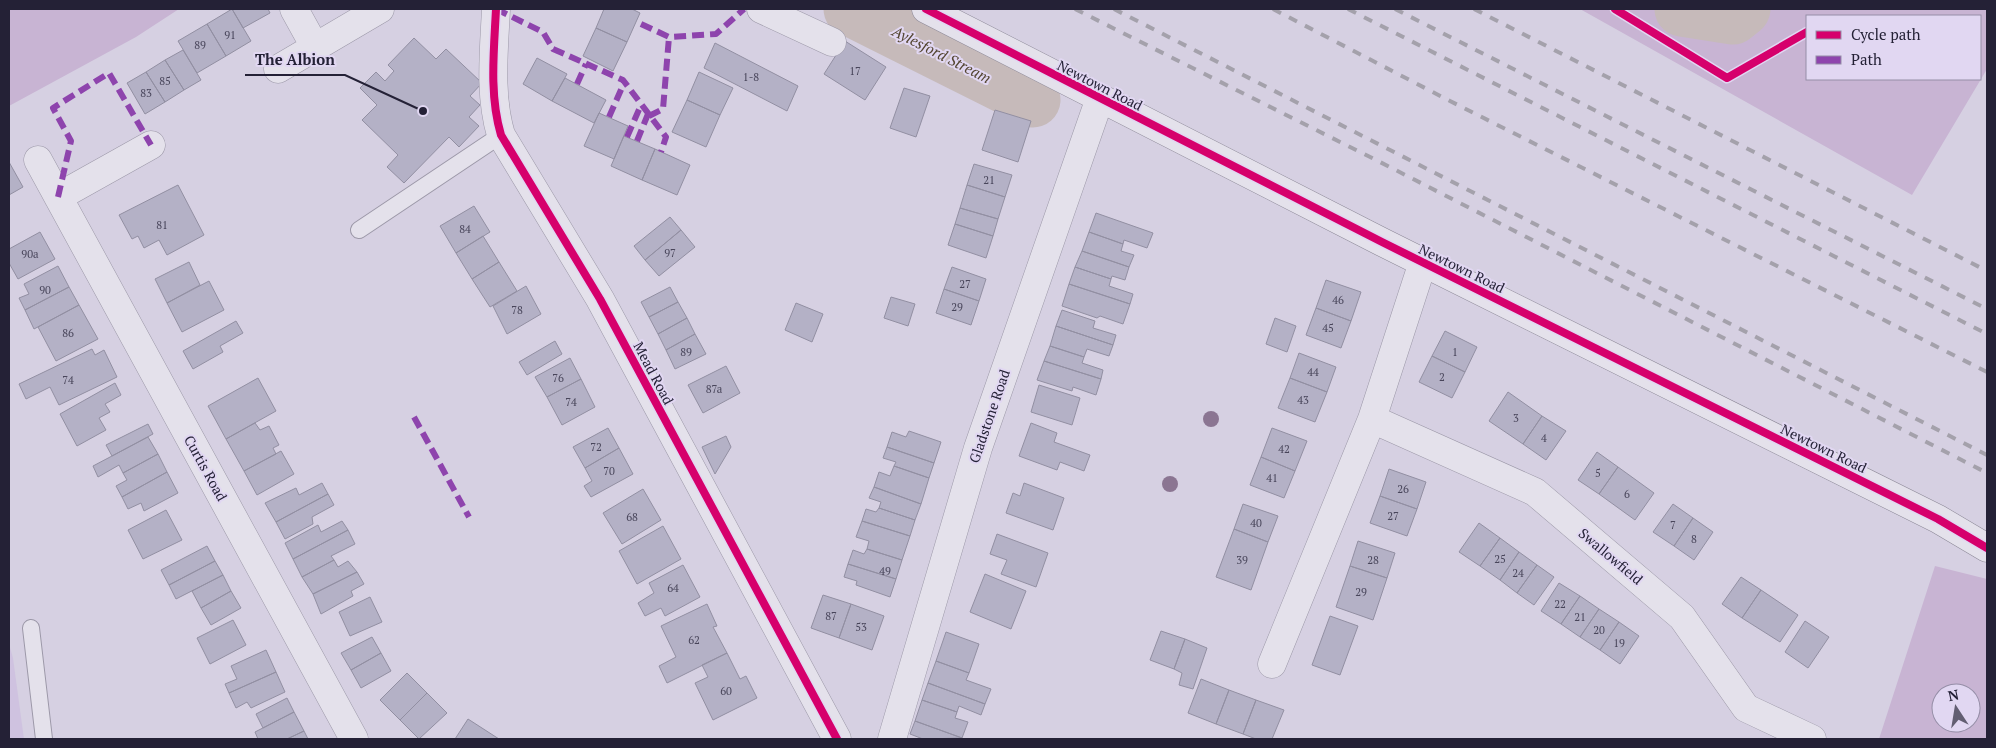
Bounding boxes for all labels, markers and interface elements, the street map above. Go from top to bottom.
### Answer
legend [1806,15,1981,80]
water label: Aylesford Stream [888,20,995,87]
text: Cycle path [1851,24,1921,44]
house number: 91 [224,28,236,42]
house number: 89 [194,38,206,52]
callout: The Albion [245,45,345,75]
text: The Albion [255,49,335,69]
text: Path [1851,49,1882,69]
street label: Newtown Road [1054,55,1146,115]
house number: 17 [849,64,861,78]
house number: 1-8 [743,70,759,84]
house number: 85 [159,74,171,88]
house number: 83 [140,86,152,100]
house number: 21 [983,173,995,187]
house number: 81 [156,218,168,232]
house number: 84 [459,222,471,236]
street label: Newtown Road [1416,239,1508,297]
house number: 97 [664,246,676,260]
house number: 90a [21,247,39,261]
house number: 27 [959,277,971,291]
house number: 90 [39,283,51,297]
house number: 46 [1332,293,1344,307]
house number: 29 [951,300,963,314]
house number: 78 [511,303,523,317]
house number: 45 [1322,321,1334,335]
house number: 86 [62,326,74,340]
street label: Mead Road [629,338,679,408]
house number: 89 [680,345,692,359]
house number: 1 [1452,345,1458,359]
house number: 44 [1307,365,1319,379]
street label: Gladstone Road [964,367,1014,465]
house number: 2 [1439,370,1445,384]
house number: 76 [552,371,564,385]
house number: 74 [62,373,74,387]
house number: 87a [706,382,723,396]
house number: 43 [1297,393,1309,407]
house number: 74 [565,395,577,409]
house number: 3 [1513,411,1519,425]
street label: Newtown Road [1778,419,1870,477]
house number: 4 [1541,431,1547,445]
street label: Curtis Road [180,432,232,505]
house number: 72 [590,440,602,454]
house number: 42 [1278,442,1290,456]
house number: 70 [603,464,615,478]
house number: 5 [1595,466,1601,480]
house number: 41 [1266,471,1278,485]
house number: 26 [1397,482,1409,496]
house number: 6 [1624,487,1630,501]
house number: 27 [1387,509,1399,523]
house number: 68 [626,510,638,524]
house number: 40 [1250,516,1262,530]
house number: 7 [1670,518,1676,532]
street label: Swallowfield [1575,524,1647,589]
house number: 8 [1691,532,1697,546]
house number: 25 [1494,552,1506,566]
house number: 39 [1236,553,1248,567]
house number: 28 [1367,553,1379,567]
house number: 49 [879,564,891,578]
house number: 24 [1512,566,1524,580]
house number: 64 [667,581,679,595]
house number: 29 [1355,585,1367,599]
house number: 22 [1554,597,1566,611]
house number: 87 [825,609,837,623]
house number: 21 [1574,610,1586,624]
house number: 53 [855,620,867,634]
house number: 20 [1593,623,1605,637]
house number: 62 [688,633,700,647]
house number: 19 [1613,636,1625,650]
north arrow [1931,683,1981,733]
house number: 60 [720,684,732,698]
text: N [1946,684,1961,705]

